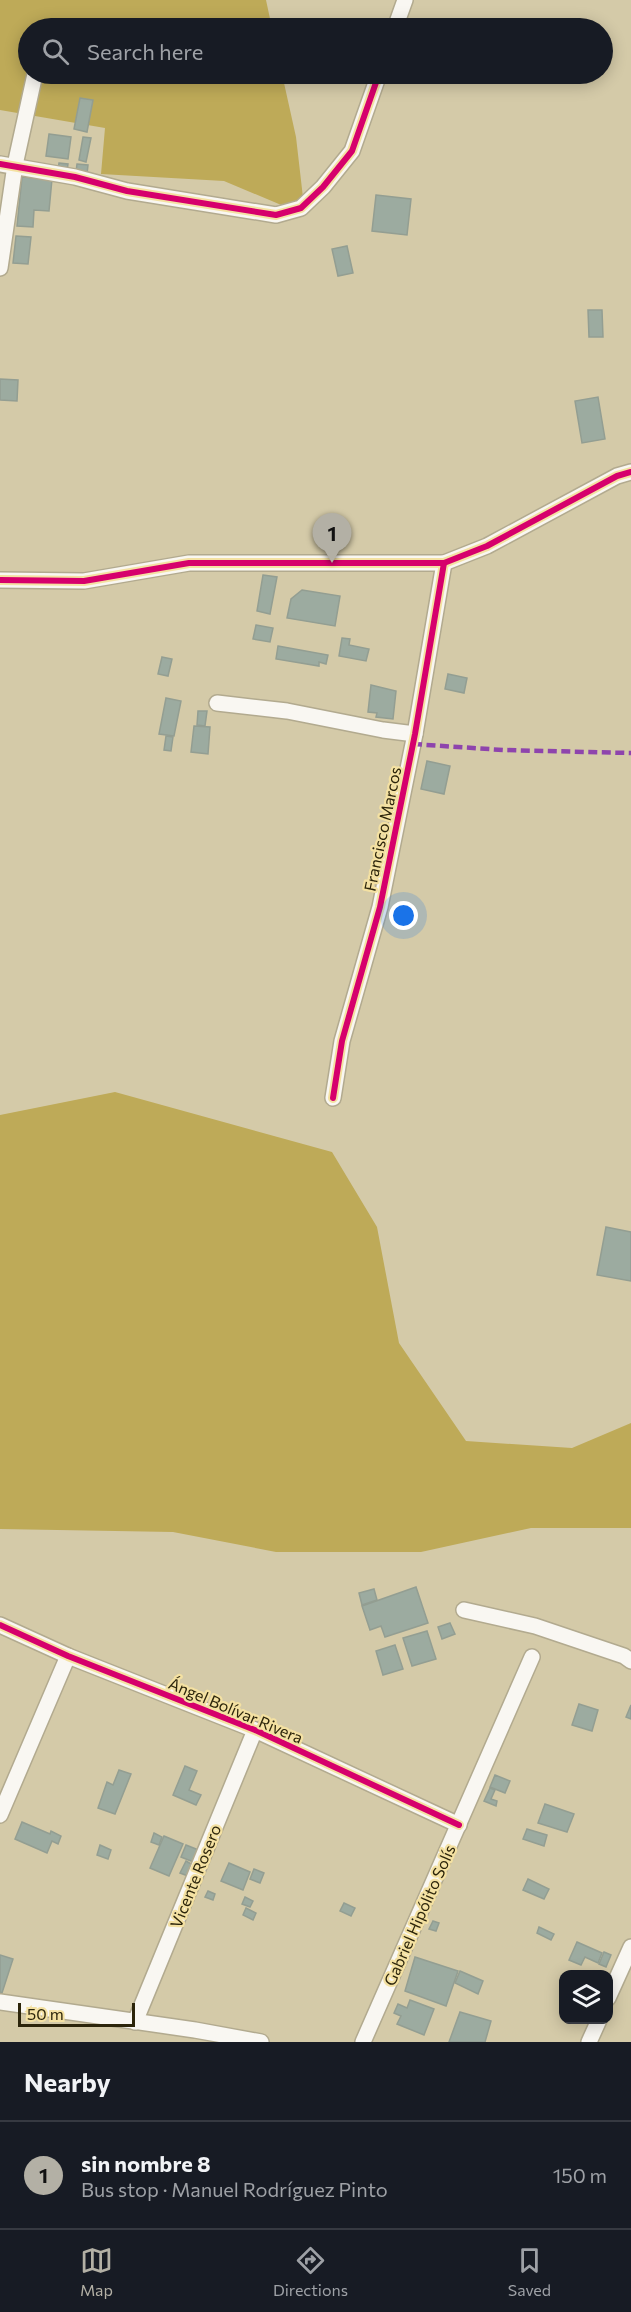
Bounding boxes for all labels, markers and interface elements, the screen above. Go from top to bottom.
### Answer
search box [18,18,613,84]
icon: search [39,35,72,68]
text: Search here [87,38,203,65]
pin: 1 [312,514,352,563]
street label: Francisco Marcos [360,765,404,893]
your location [389,901,418,930]
street label: Ángel Bolívar Rivera [166,1673,306,1747]
street label: Vicente Rosero [166,1822,224,1930]
street label: Gabriel Hipólito Solís [379,1842,459,1988]
map controls [559,1970,613,2024]
button: layers [559,1970,613,2024]
scale bar [18,2000,135,2028]
text: 50 m [27,2004,64,2023]
text: Nearby [24,2066,111,2097]
text: sin nombre 8 [81,2150,211,2177]
text: 1 [39,2163,48,2187]
text: 150 m [553,2163,607,2187]
text: Bus stop · Manuel Rodríguez Pinto [81,2177,388,2201]
tab: Map [80,2244,113,2299]
tab: Directions [273,2244,348,2299]
tab: Saved [508,2244,551,2299]

